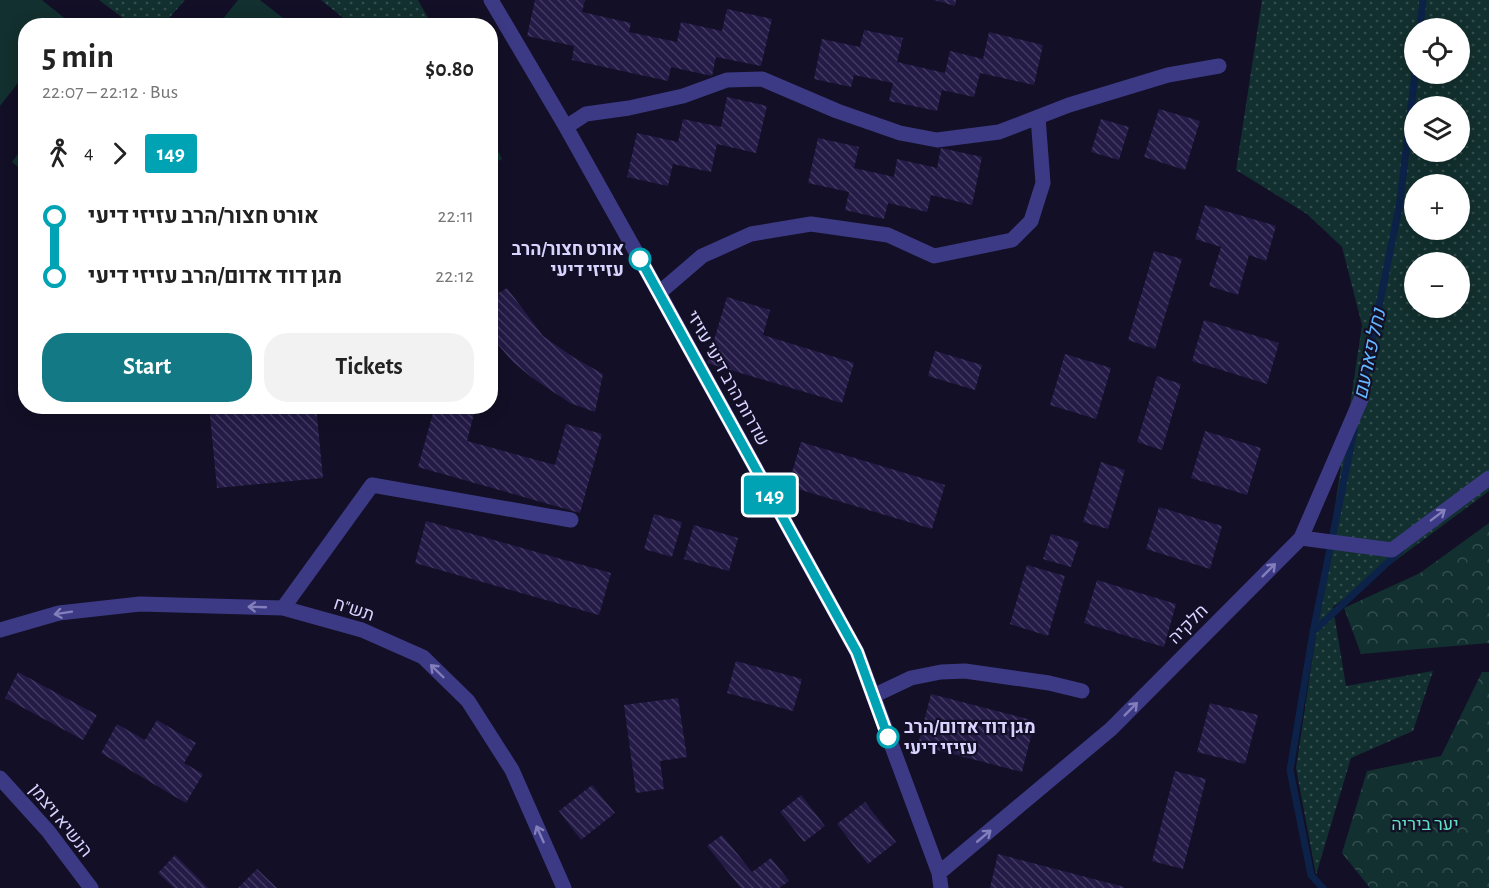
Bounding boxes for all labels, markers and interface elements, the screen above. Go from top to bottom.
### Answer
map controls [1404,18,1470,318]
button: locate [1404,18,1470,84]
text: 5 min [42,41,114,74]
text: $0.80 [425,58,474,80]
text: 22:07 – 22:12 · Bus [42,82,178,102]
button: layers [1404,96,1470,162]
icon: walk [42,137,75,170]
icon: forward [103,137,136,170]
text: 4 [84,143,94,163]
text: 149 [157,143,185,164]
button: + [1404,174,1470,240]
text: אורט חצור/הרב עזיזי דיעי [88,205,319,227]
text: 22:11 [437,206,474,226]
place label: אורט חצור/הרב עזיזי דיעי [512,241,624,280]
marker: אורט חצור/הרב עזיזי דיעי [629,248,651,270]
button: − [1404,252,1470,318]
text: מגן דוד אדום/הרב עזיזי דיעי [88,265,342,287]
text: 22:12 [435,266,474,286]
water label: נחל פארעם [1351,305,1390,401]
street label: שדרות הרב דיעי עזיזי [683,308,772,449]
button: Start [42,333,252,402]
button: Tickets [264,333,474,402]
line badge: 149 [736,476,804,514]
text: 149 [756,485,784,506]
one-way arrow [1430,509,1446,522]
one-way arrow [1262,563,1276,578]
street label: תש"ח [331,595,376,625]
one-way arrow [247,602,267,613]
street label: חלקיה [1166,602,1212,648]
one-way arrow [53,608,73,619]
one-way arrow [430,664,445,678]
one-way arrow [1124,701,1139,716]
place label: מגן דוד אדום/הרב עזיזי דיעי [904,719,1036,758]
marker: מגן דוד אדום/הרב עזיזי דיעי [877,726,899,748]
street label: הנשיא ויצמן [25,781,95,861]
park label: יער ביריה [1391,816,1459,834]
one-way arrow [534,826,545,844]
one-way arrow [976,829,992,842]

